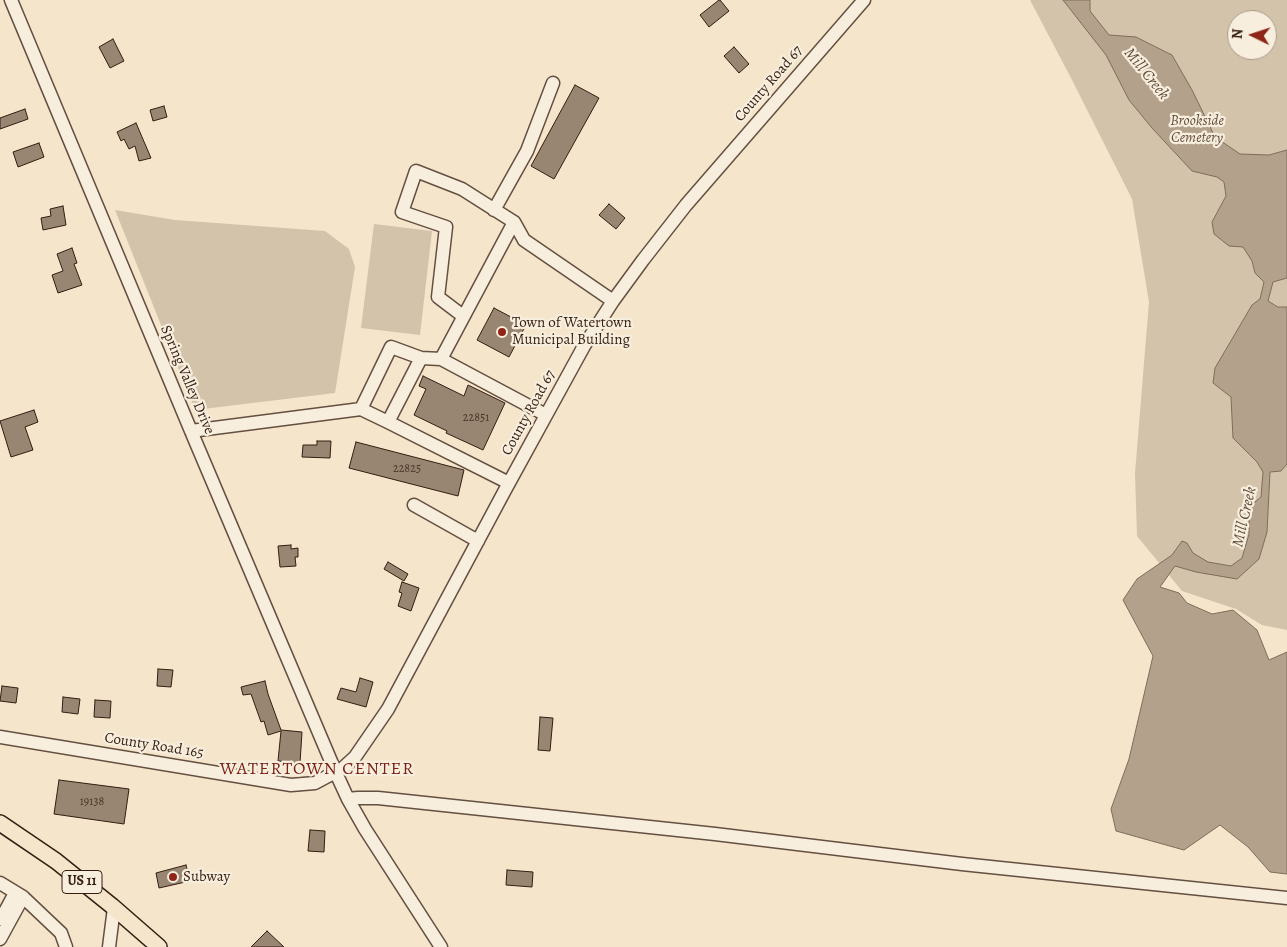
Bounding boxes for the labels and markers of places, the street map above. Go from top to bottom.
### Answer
place label: Town of Watertown Municipal Building [512,314,632,349]
marker: Town of Watertown Municipal Building [496,326,508,338]
place label: Subway [183,868,230,886]
marker: Subway [167,871,179,883]

